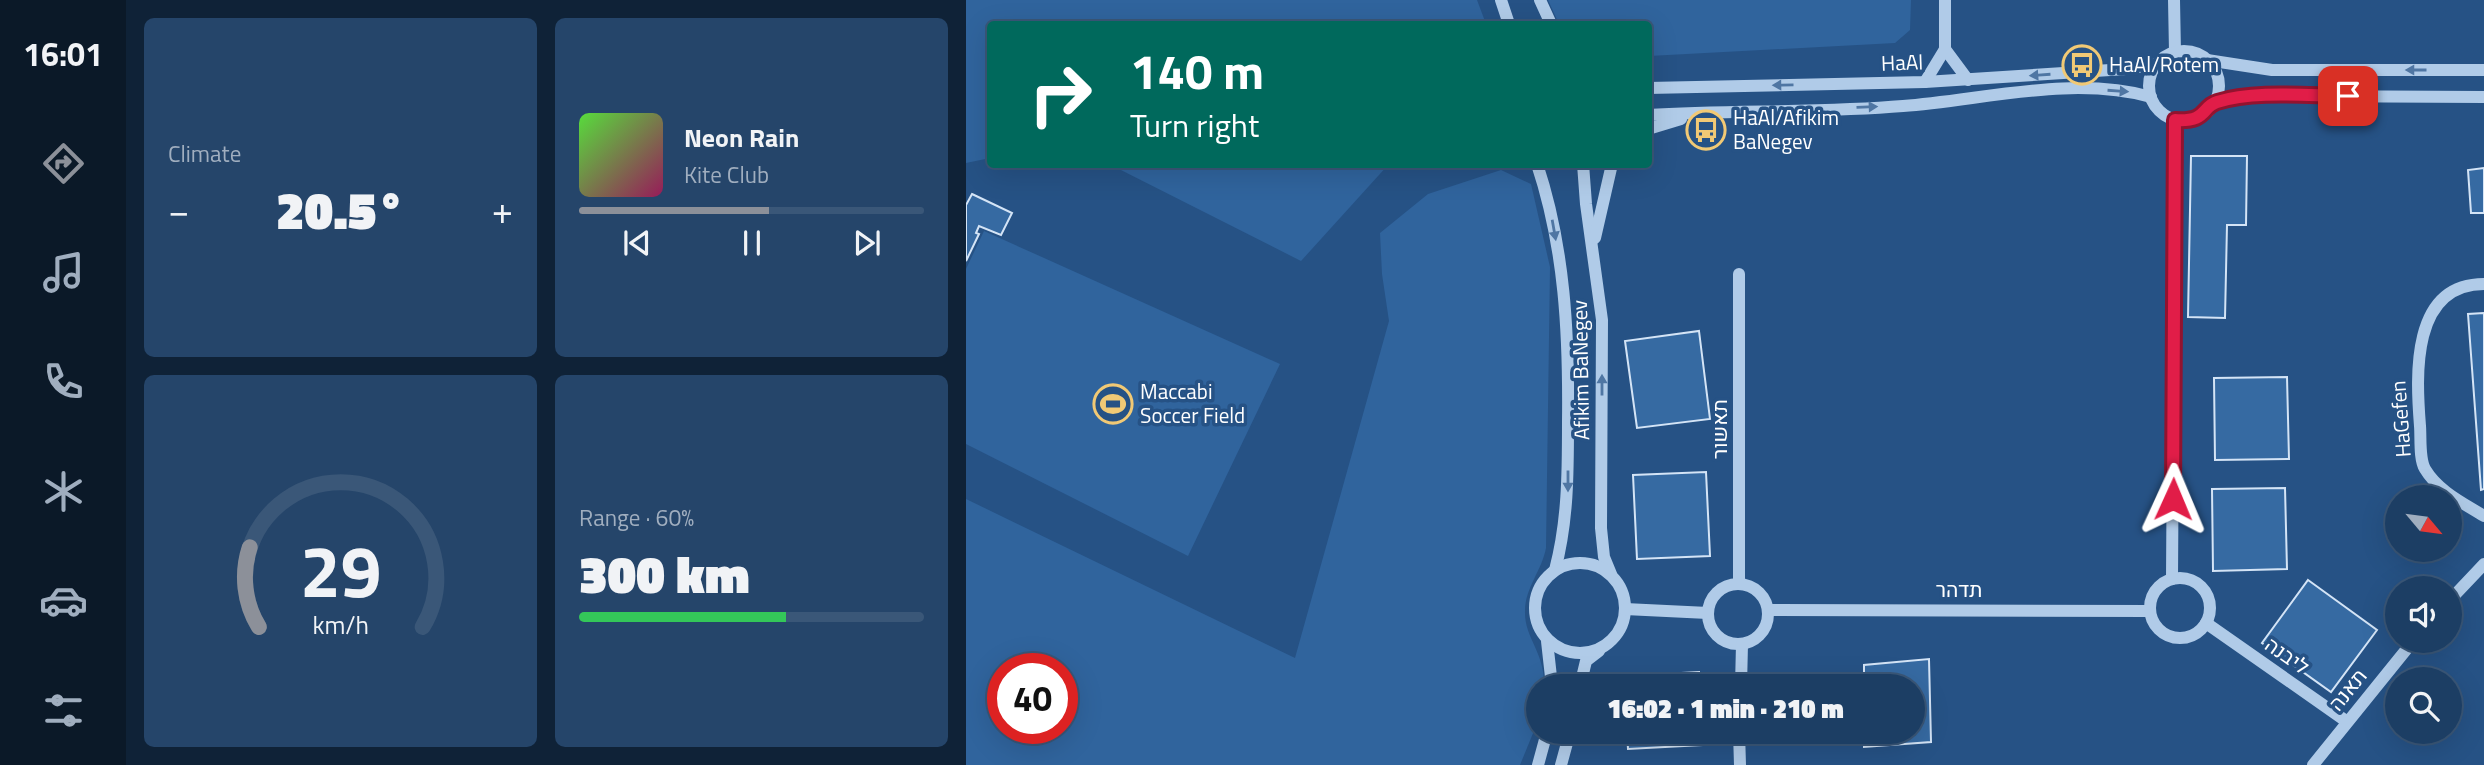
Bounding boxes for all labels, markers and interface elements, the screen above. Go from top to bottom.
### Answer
text: 16:01 [23,30,103,78]
text: 140 m [1130,33,1264,108]
bus stop icon: HaAl/Rotem [2061,44,2103,86]
street label: HaAl [1880,45,1924,79]
place label: HaAl/Rotem [2109,48,2219,80]
icon: right [1015,49,1106,140]
one-way arrow [2405,64,2427,76]
pin [2318,66,2378,126]
one-way arrow [2028,70,2050,81]
icon: arrive [2329,77,2367,115]
one-way arrow [1772,79,1794,91]
one-way arrow [2107,86,2129,97]
text: Turn right [1130,101,1259,149]
place label: HaAl/Afikim BaNegev [1733,101,1839,157]
one-way arrow [1856,102,1878,113]
bus stop icon: HaAl/Afikim BaNegev [1685,109,1727,151]
text: Neon Rain [684,118,799,157]
text: Climate [168,136,241,171]
icon: directions [39,139,88,188]
text: Kite Club [684,157,769,192]
text: 20.5° [276,170,405,249]
text: − [168,181,189,239]
text: + [492,181,513,239]
one-way arrow [1549,220,1560,242]
icon: previous [618,224,656,262]
icon: pause [733,224,771,262]
icon: next [848,224,886,262]
icon: music [39,248,88,297]
street label: Afikim BaNegev [1563,300,1597,440]
icon: phone [39,357,88,406]
one-way arrow [1596,374,1608,396]
place label: Maccabi Soccer Field [1140,375,1245,431]
street label: HaGefen [2381,380,2419,459]
sports icon: Maccabi Soccer Field [1092,383,1134,425]
street label: תאשור [1703,399,1735,459]
position arrow [2136,462,2210,536]
icon: climate [39,467,88,516]
one-way arrow [1562,471,1574,493]
north arrow [2385,485,2462,562]
map controls [2385,485,2462,744]
text: Range · 60% [579,500,694,535]
text: 29 [300,515,381,625]
text: 300 km [579,534,750,613]
street label: תדהר [1936,573,1982,605]
icon: car [39,576,88,625]
button: sound [2385,576,2462,653]
text: km/h [312,606,369,644]
street label: ליבנה [2259,628,2317,682]
speed limit sign: 40 [987,653,1078,744]
street label: תאנה [2320,661,2374,718]
button: search [2385,667,2462,744]
icon: filters [39,686,88,735]
text: 16:02 · 1 min · 210 m [1607,689,1844,728]

